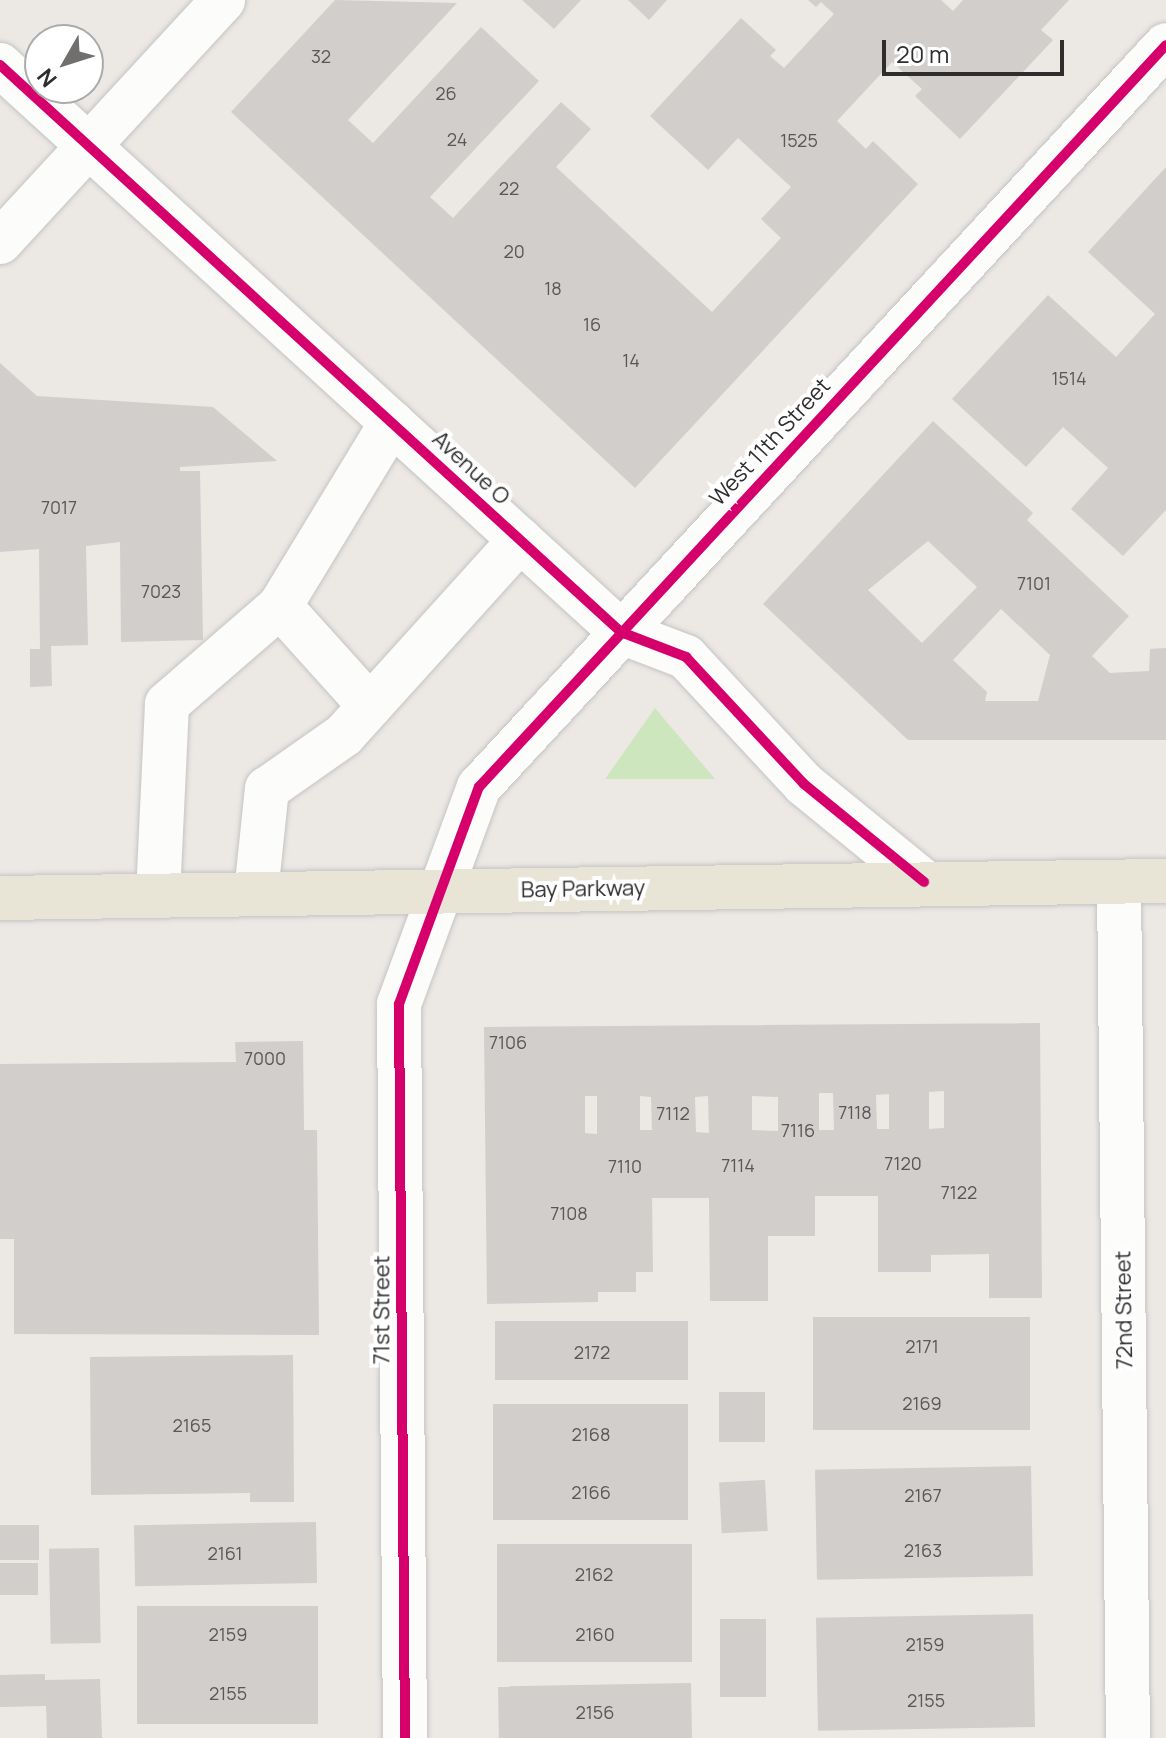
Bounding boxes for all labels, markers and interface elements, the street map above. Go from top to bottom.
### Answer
north arrow [24,24,104,104]
scale bar [886,24,1068,74]
text: 20 m [896,37,949,70]
house number: 32 [311,45,331,67]
text: N [30,62,64,93]
house number: 26 [435,82,457,104]
house number: 24 [447,128,467,150]
house number: 1525 [780,129,818,151]
house number: 22 [499,177,519,199]
house number: 20 [503,240,525,262]
house number: 18 [544,277,562,299]
house number: 16 [583,313,601,335]
house number: 14 [622,349,640,371]
house number: 1514 [1051,367,1087,389]
street label: West 11th Street [704,373,836,511]
street label: Avenue O [427,426,515,510]
house number: 7017 [41,496,77,518]
house number: 7101 [1017,572,1051,594]
house number: 7023 [141,580,181,602]
street label: Bay Parkway [521,875,645,903]
house number: 7106 [489,1031,527,1053]
house number: 7000 [244,1047,286,1069]
house number: 7118 [838,1101,872,1123]
house number: 7112 [656,1102,690,1124]
house number: 7116 [781,1119,815,1141]
house number: 7120 [884,1152,922,1174]
house number: 7114 [721,1154,755,1176]
house number: 7110 [608,1155,642,1177]
house number: 7122 [941,1181,977,1203]
house number: 7108 [550,1202,588,1224]
street label: 72nd Street [1110,1250,1138,1370]
street label: 71st Street [369,1256,395,1364]
house number: 2171 [905,1335,939,1357]
house number: 2172 [574,1341,610,1363]
house number: 2169 [902,1392,942,1414]
house number: 2165 [173,1414,211,1436]
house number: 2168 [572,1423,610,1445]
house number: 2166 [571,1481,611,1503]
house number: 2167 [904,1484,942,1506]
house number: 2163 [904,1539,942,1561]
house number: 2161 [207,1542,243,1564]
house number: 2162 [575,1563,613,1585]
house number: 2159 [209,1623,247,1645]
house number: 2160 [575,1623,615,1645]
house number: 2159 [906,1633,944,1655]
house number: 2155 [209,1682,247,1704]
house number: 2155 [907,1689,945,1711]
house number: 2156 [576,1701,614,1723]

